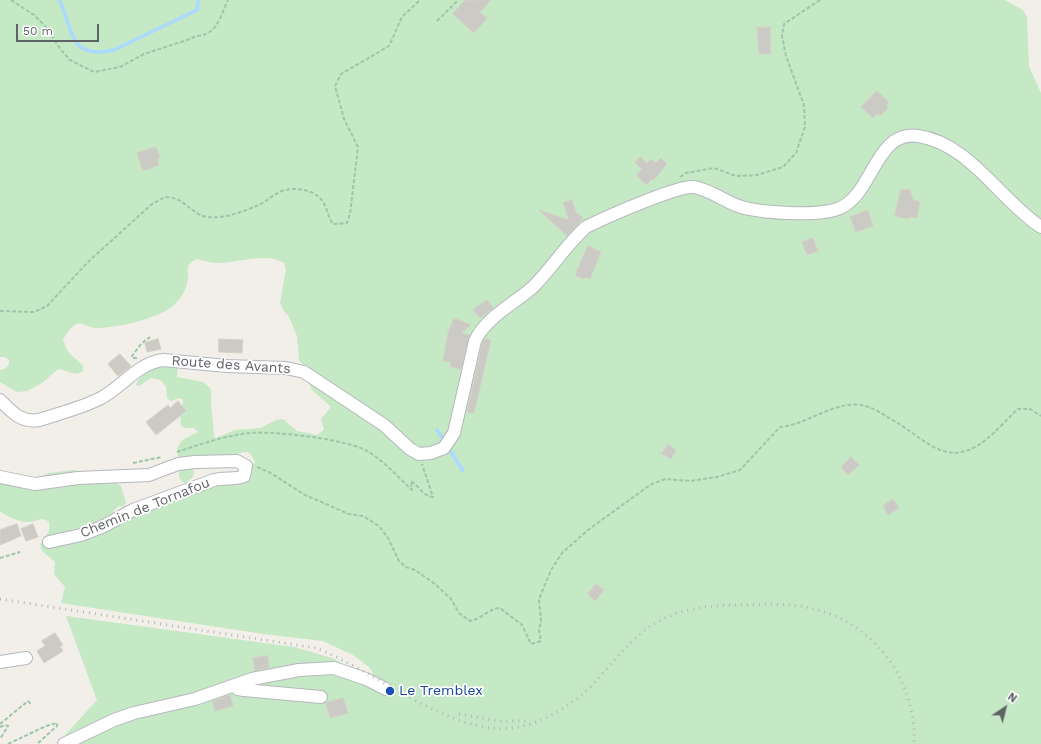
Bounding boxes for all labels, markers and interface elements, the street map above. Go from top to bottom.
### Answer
scale bar [18,16,101,42]
text: 50 m [23,24,53,38]
street label: Route des Avants [171,352,291,378]
street label: Chemin de Tornafou [78,474,212,542]
place label: Le Tremblex [399,683,483,699]
marker: Le Tremblex [384,685,396,697]
north arrow [985,688,1025,728]
text: N [1005,690,1019,705]

